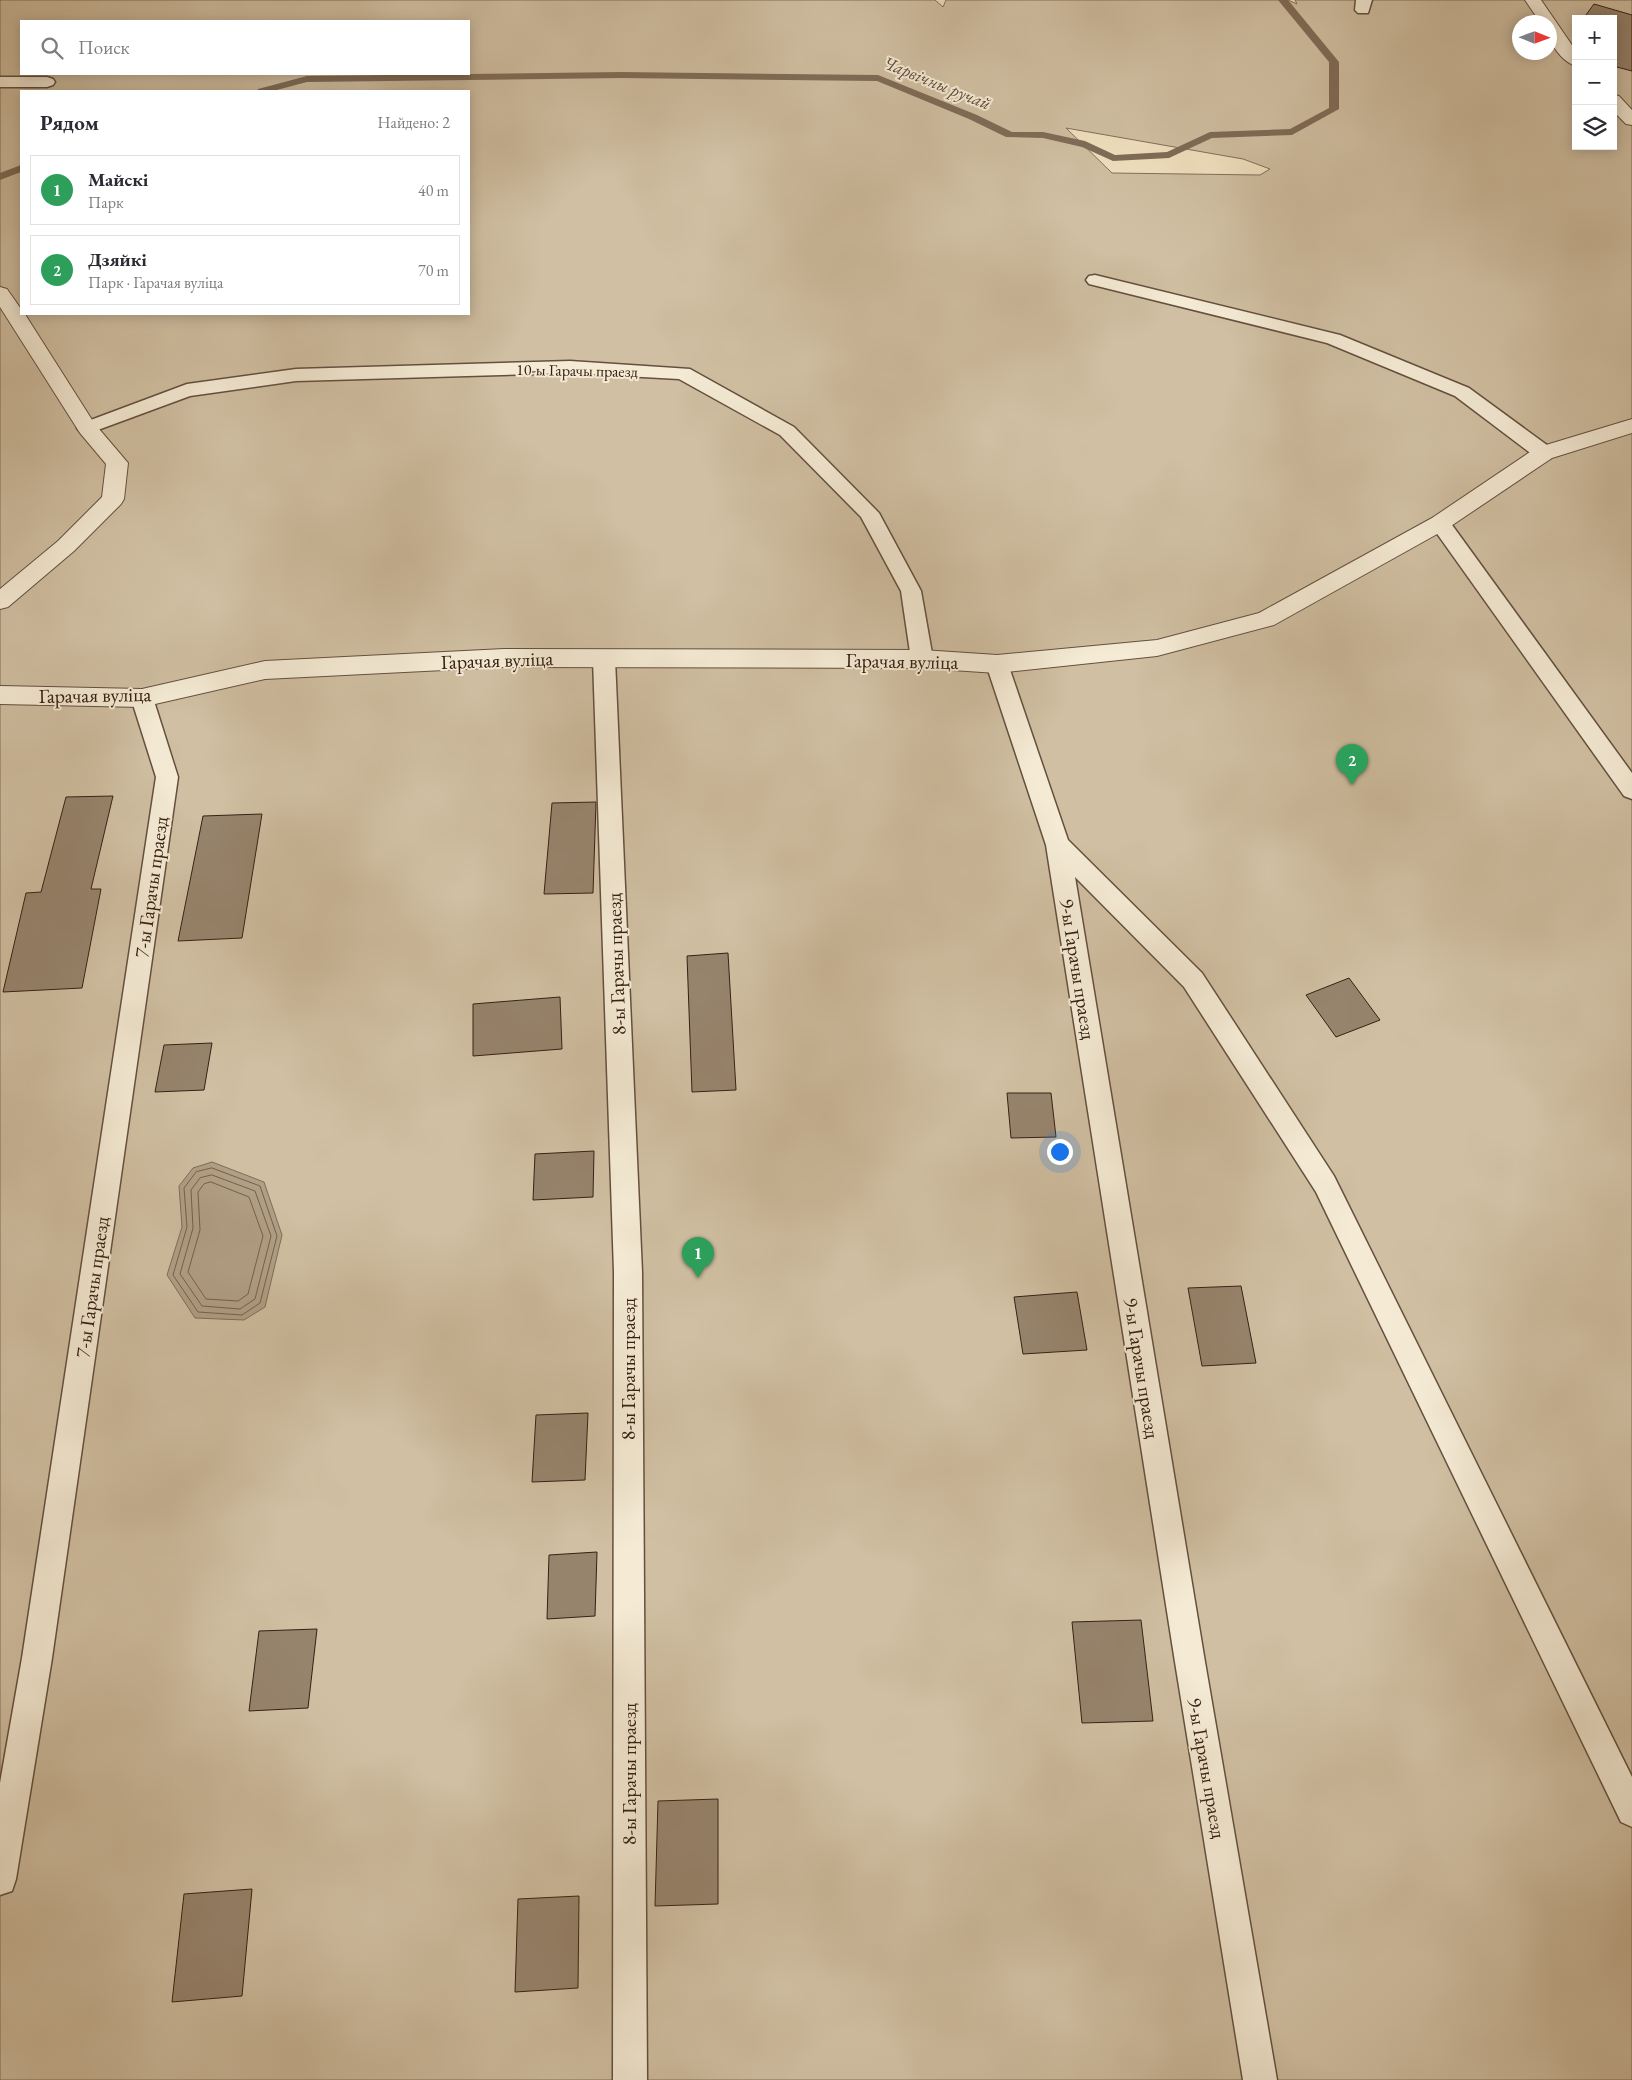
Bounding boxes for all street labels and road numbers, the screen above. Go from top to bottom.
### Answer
street label: 10-ы Гарачы праезд [516,359,639,382]
street label: Гарачая вуліца [440,645,554,675]
street label: Гарачая вуліца [845,647,959,675]
street label: Гарачая вуліца [38,681,152,709]
street label: 7-ы Гарачы праезд [128,815,174,959]
street label: 8-ы Гарачы праезд [601,892,631,1036]
street label: 9-ы Гарачы праезд [1054,897,1102,1041]
street label: 7-ы Гарачы праезд [69,1215,115,1359]
street label: 9-ы Гарачы праезд [1118,1296,1166,1440]
street label: 8-ы Гарачы праезд [615,1298,641,1440]
street label: 9-ы Гарачы праезд [1182,1696,1232,1840]
street label: 8-ы Гарачы праезд [616,1703,642,1845]

